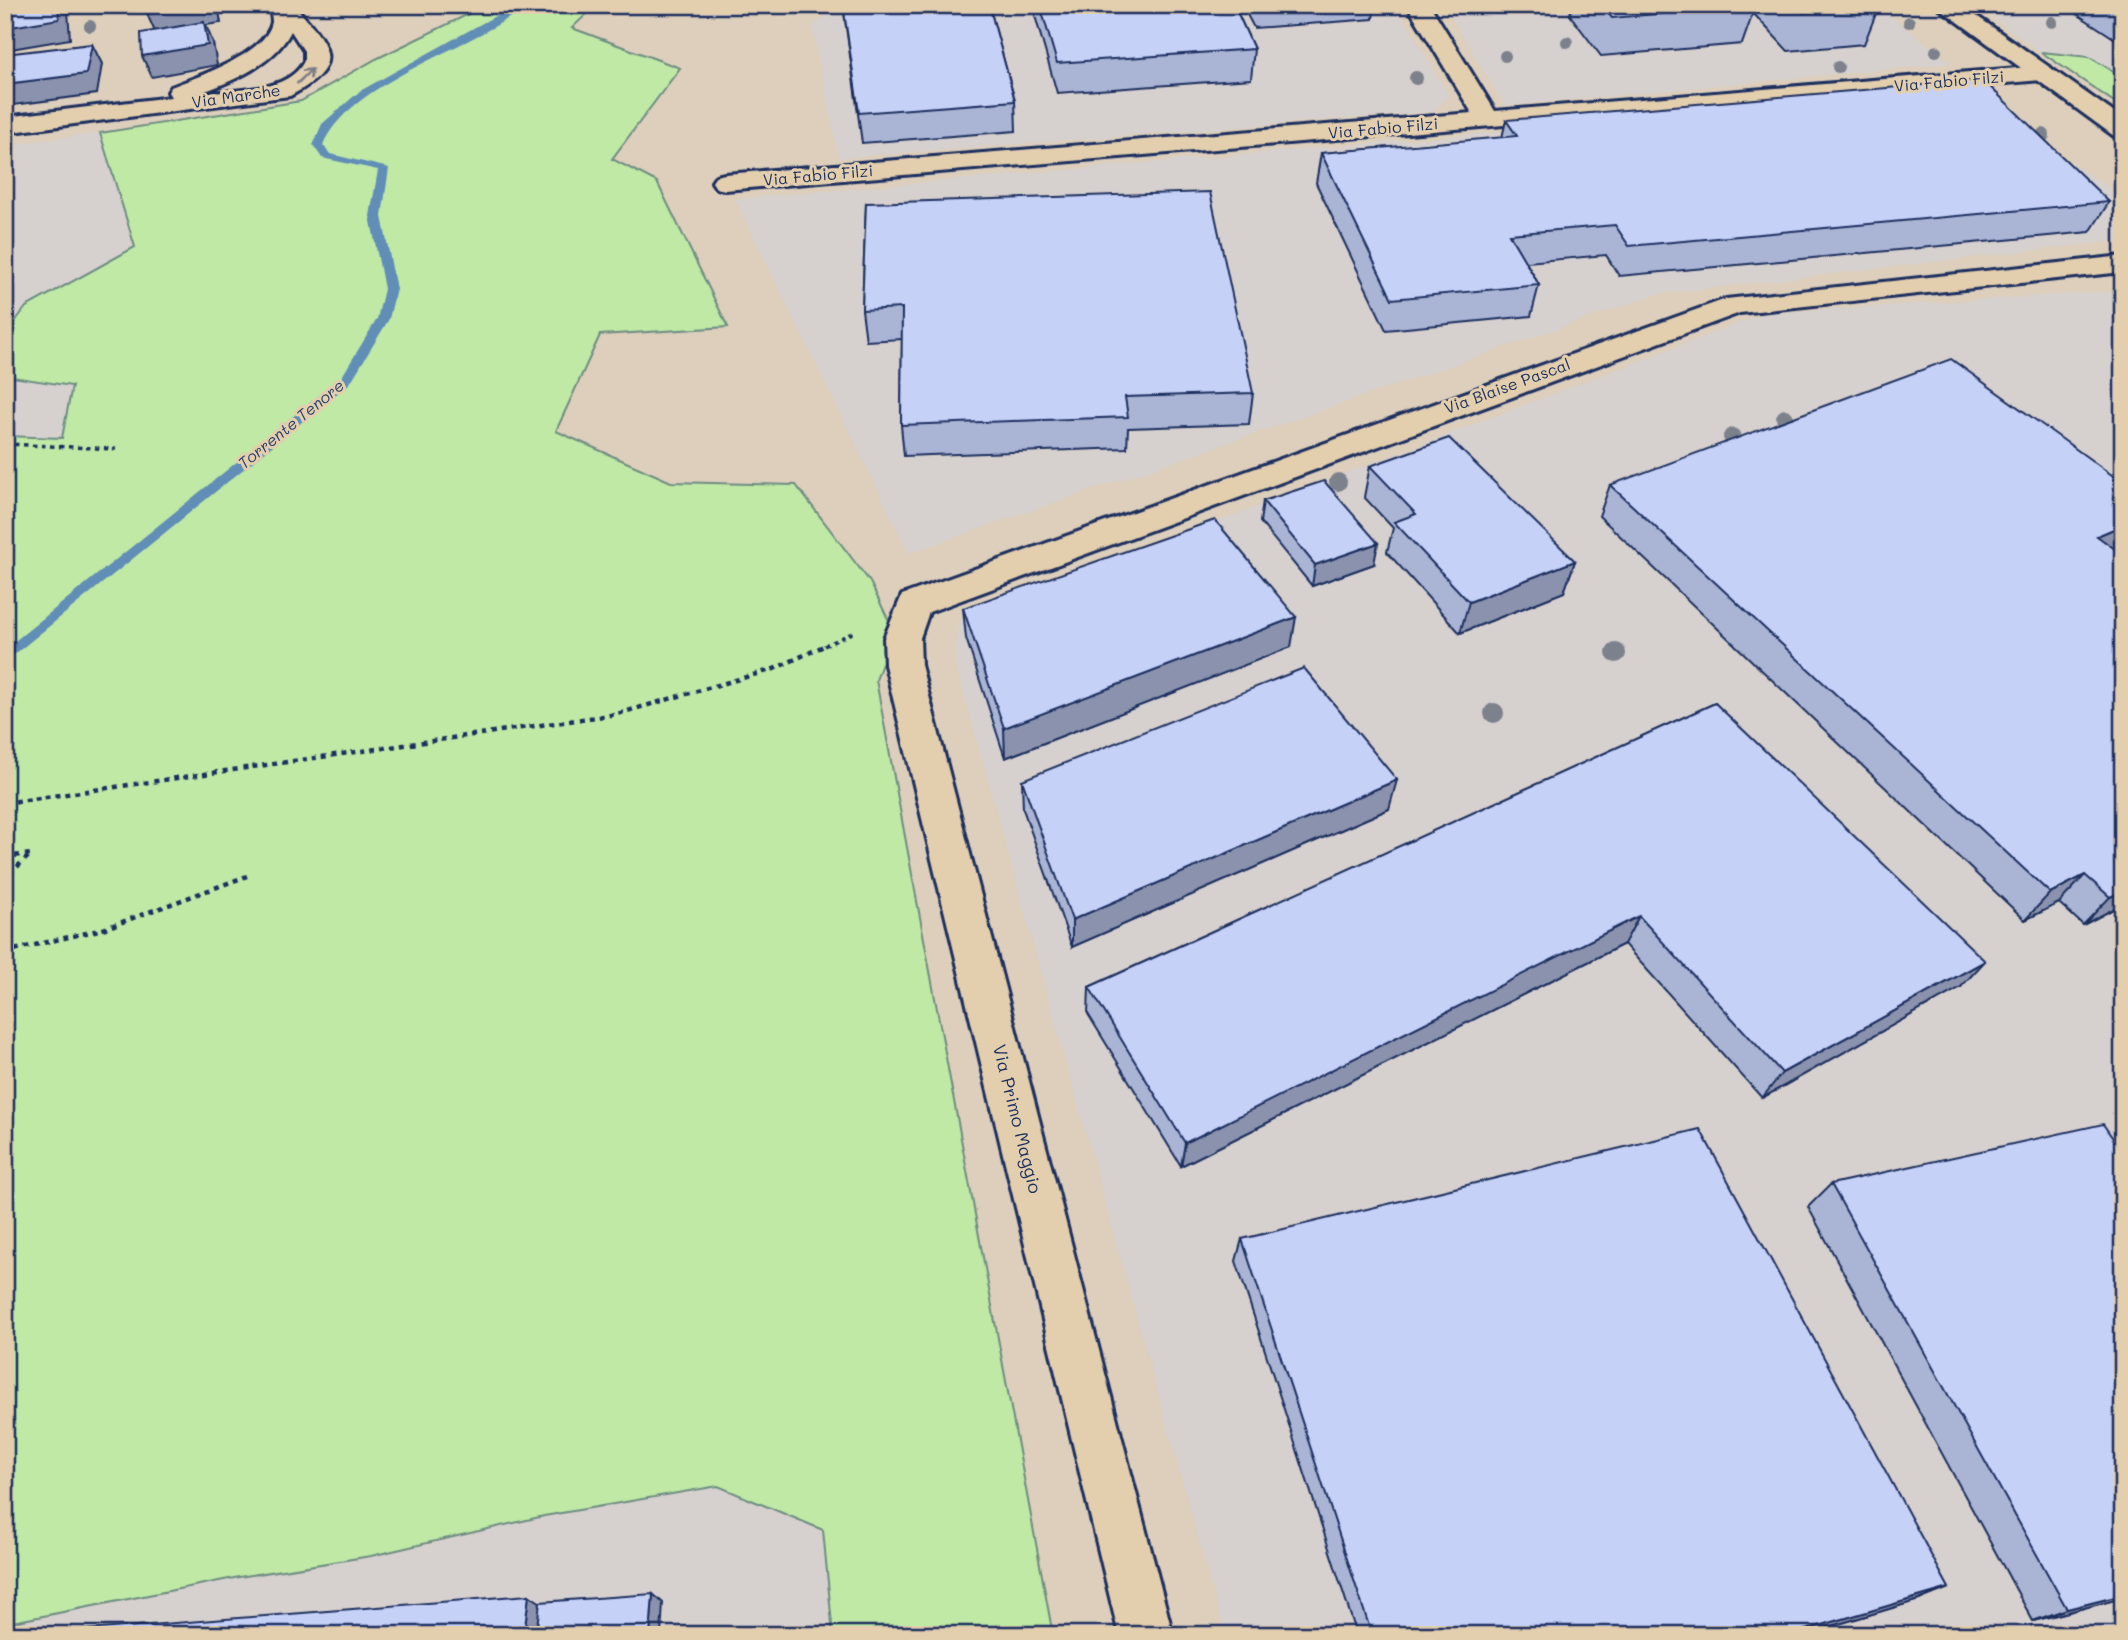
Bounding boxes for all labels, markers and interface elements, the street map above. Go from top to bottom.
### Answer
street label: Via Fabio Filzi [1893,65,2005,96]
one-way arrow [296,68,314,85]
street label: Via Marche [190,79,282,112]
street label: Via Fabio Filzi [1327,112,1439,143]
street label: Via Fabio Filzi [762,159,874,190]
street label: Via Blaise Pascal [1441,353,1573,418]
water label: Torrente Tenore [233,374,348,473]
street label: Via Primo Maggio [988,1042,1048,1196]

